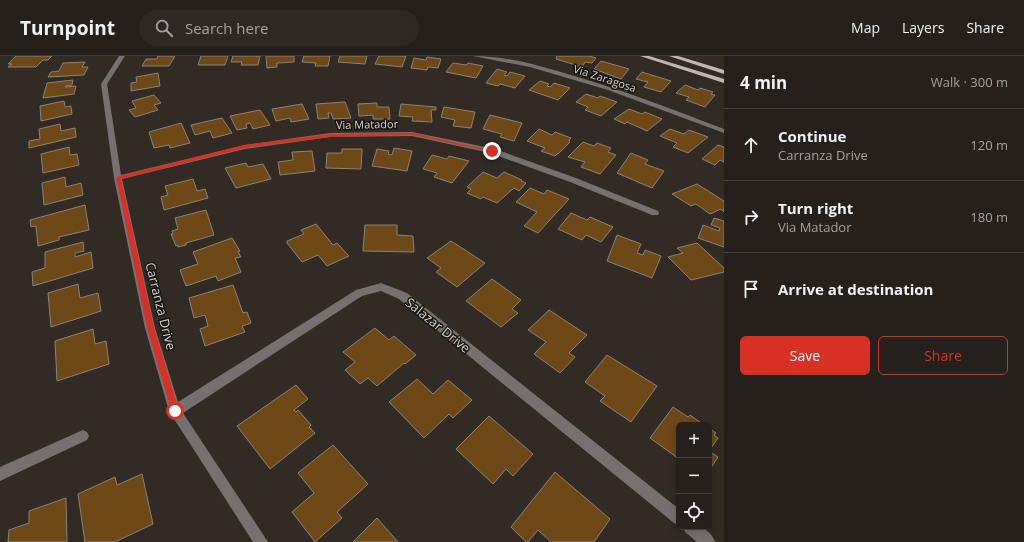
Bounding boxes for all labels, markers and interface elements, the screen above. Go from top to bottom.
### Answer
search box [139,10,419,46]
text: Turnpoint [20,15,115,41]
icon: search [153,17,175,39]
text: Search here [185,18,269,38]
text: Map [851,18,880,37]
text: Layers [902,18,944,37]
text: Share [966,18,1004,37]
street label: Via Zaragosa [572,61,638,95]
text: 4 min [740,71,787,94]
text: Walk · 300 m [931,73,1008,91]
street label: Via Matador [336,116,399,132]
text: Continue [778,126,846,146]
icon: ahead [740,134,762,156]
text: 120 m [970,136,1008,154]
route end [483,142,501,160]
text: Carranza Drive [778,146,868,164]
text: Turn right [778,198,853,218]
icon: right [740,206,762,228]
text: 180 m [970,208,1008,226]
text: Via Matador [778,218,852,236]
street label: Carranza Drive [141,260,181,352]
icon: arrive [740,278,762,300]
text: Arrive at destination [778,279,933,299]
street label: Salazar Drive [402,293,474,357]
button: Save [740,336,870,375]
button: Share [878,336,1008,375]
route start [166,402,184,420]
map controls [676,422,712,530]
button: + [676,422,712,458]
button: − [676,458,712,494]
button: locate [676,494,712,530]

